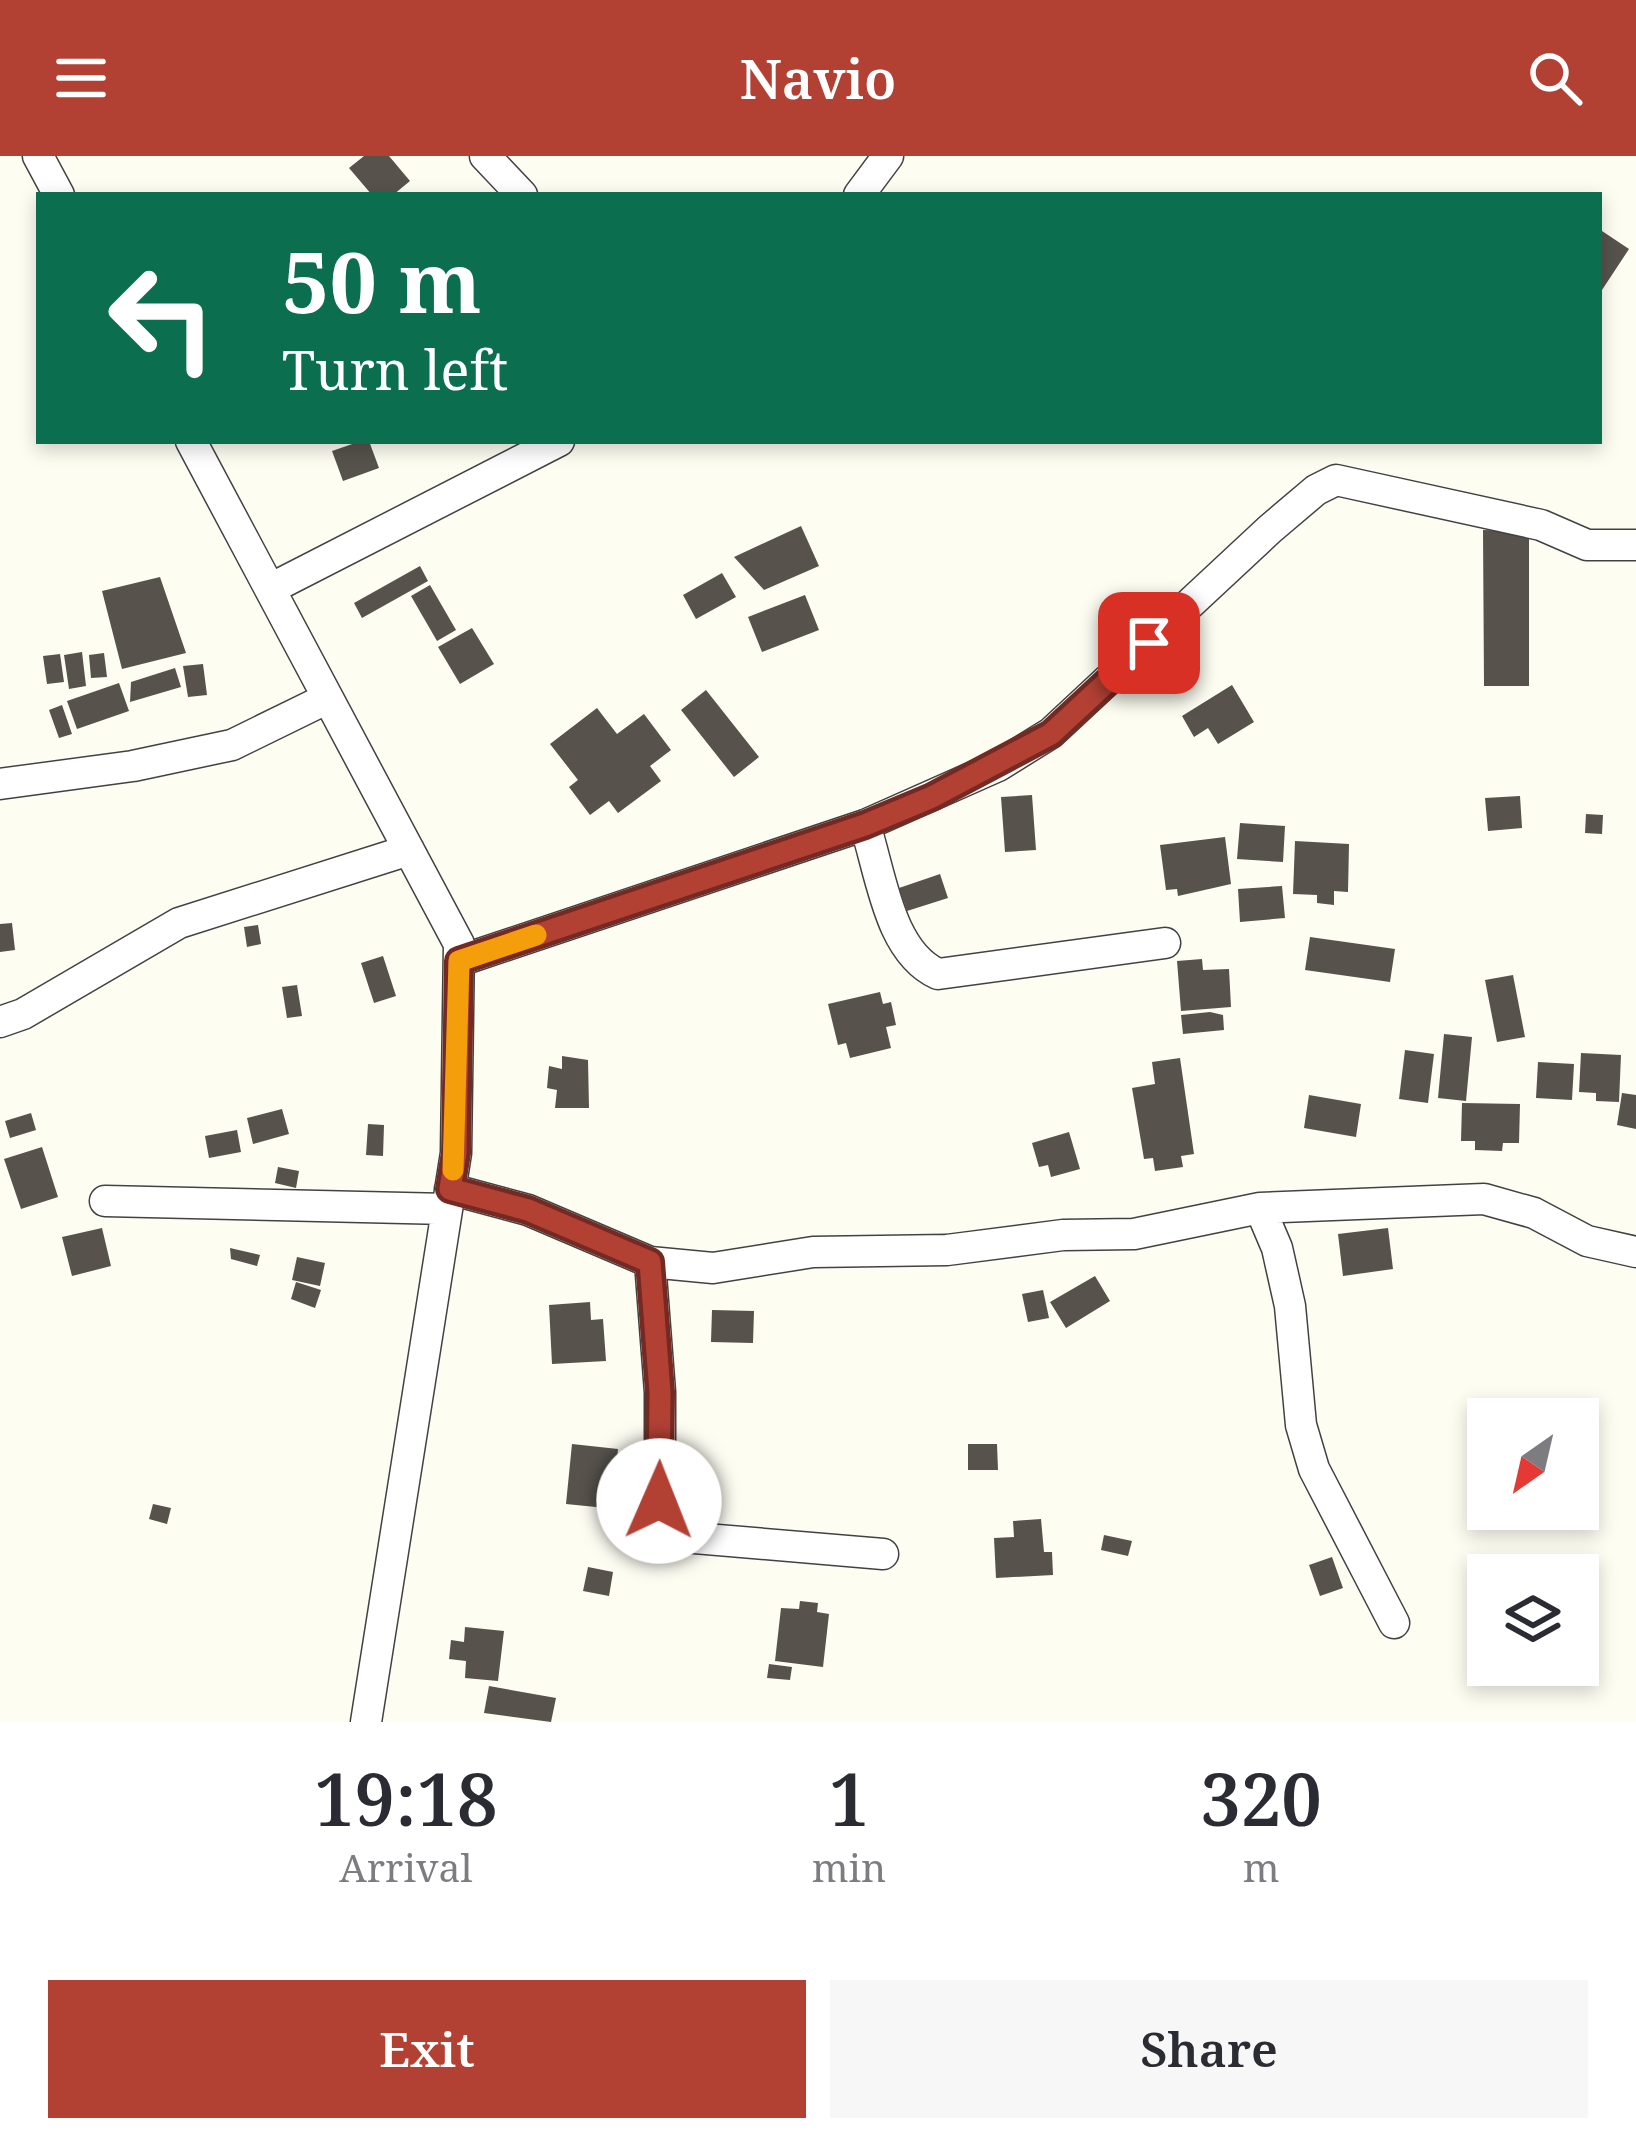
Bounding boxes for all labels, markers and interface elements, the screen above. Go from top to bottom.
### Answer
text: Navio [740,41,896,115]
icon: menu [48,45,114,111]
icon: search [1522,45,1588,111]
text: 50 m [282,223,482,338]
icon: left [84,240,240,396]
text: Turn left [282,332,508,406]
pin [1098,592,1200,694]
icon: arrive [1116,610,1182,676]
north arrow [1467,1398,1599,1530]
map controls [1467,1398,1599,1686]
position arrow [596,1438,722,1564]
button: layers [1467,1554,1599,1686]
text: 19:18 [314,1749,498,1847]
text: 1 [829,1749,869,1847]
text: 320 [1200,1749,1322,1847]
text: Arrival [339,1840,473,1893]
text: min [812,1840,886,1893]
text: m [1243,1840,1280,1893]
button: Exit [48,1980,806,2118]
button: Share [830,1980,1588,2118]

